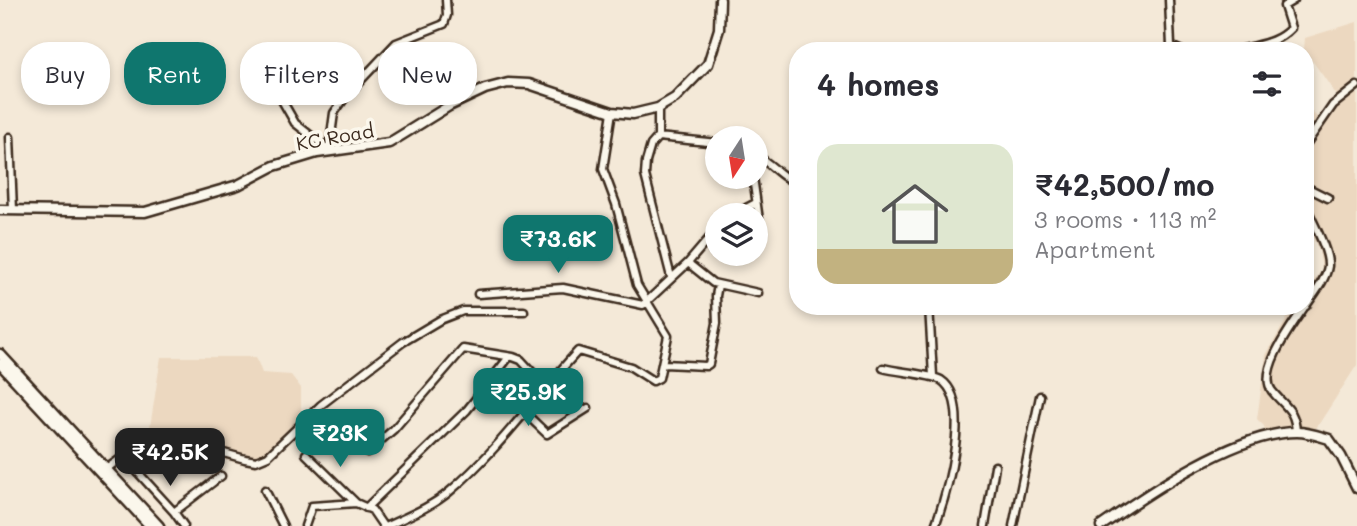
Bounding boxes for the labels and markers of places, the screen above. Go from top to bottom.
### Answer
pin: ₹73.6K [501,216,615,275]
pin: ₹25.9K [471,368,585,428]
pin: ₹23K [299,410,381,469]
pin: ₹42.5K [113,428,227,488]

